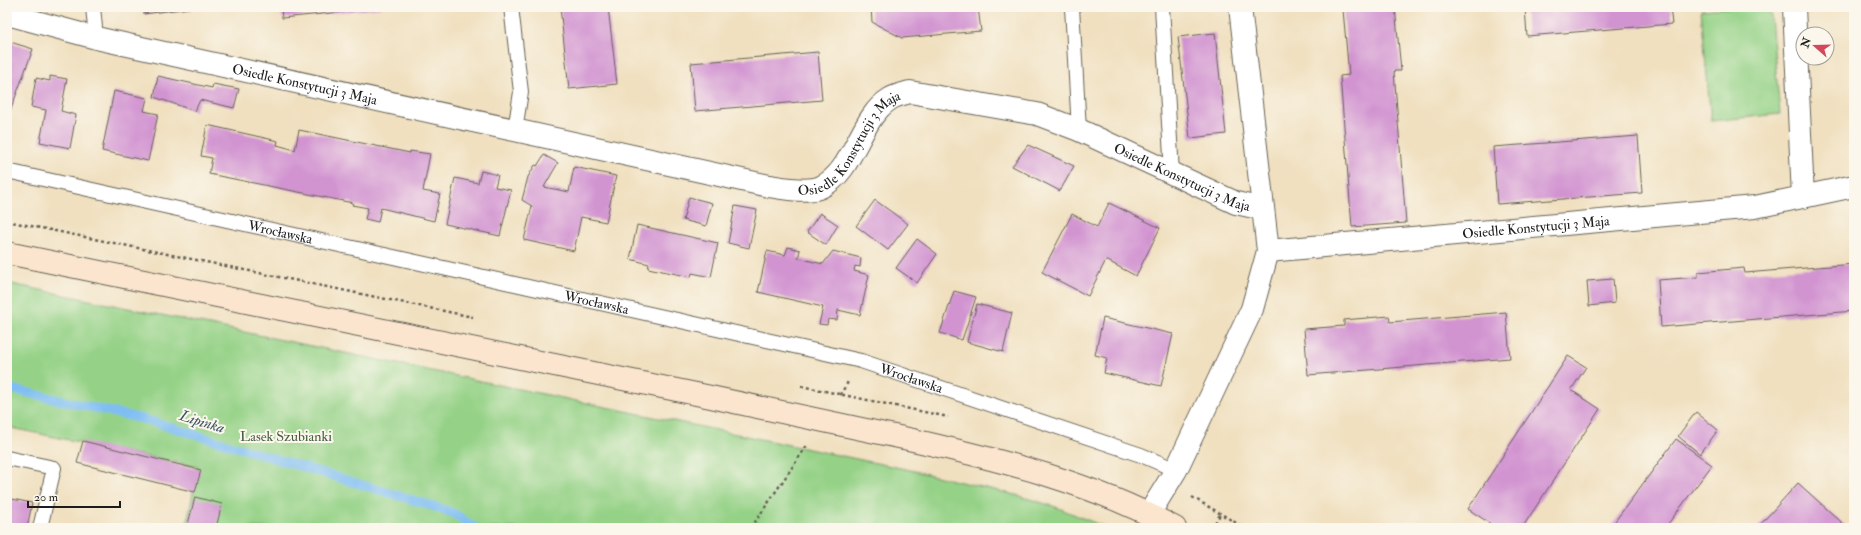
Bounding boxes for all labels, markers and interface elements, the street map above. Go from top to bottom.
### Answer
north arrow [1795,26,1835,66]
text: N [1798,35,1814,51]
street label: Osiedle Konstytucji 3 Maja [231,60,379,108]
street label: Osiedle Konstytucji 3 Maja [798,87,903,198]
street label: Osiedle Konstytucji 3 Maja [1111,139,1252,214]
street label: Osiedle Konstytucji 3 Maja [1461,212,1611,242]
street label: Wrocławska [245,216,314,247]
street label: Wrocławska [562,287,631,318]
street label: Wrocławska [877,359,945,396]
water label: Lipinka [176,406,227,438]
park label: Lasek Szubianki [240,428,332,445]
scale bar [28,483,120,509]
text: 20 m [34,490,59,505]

